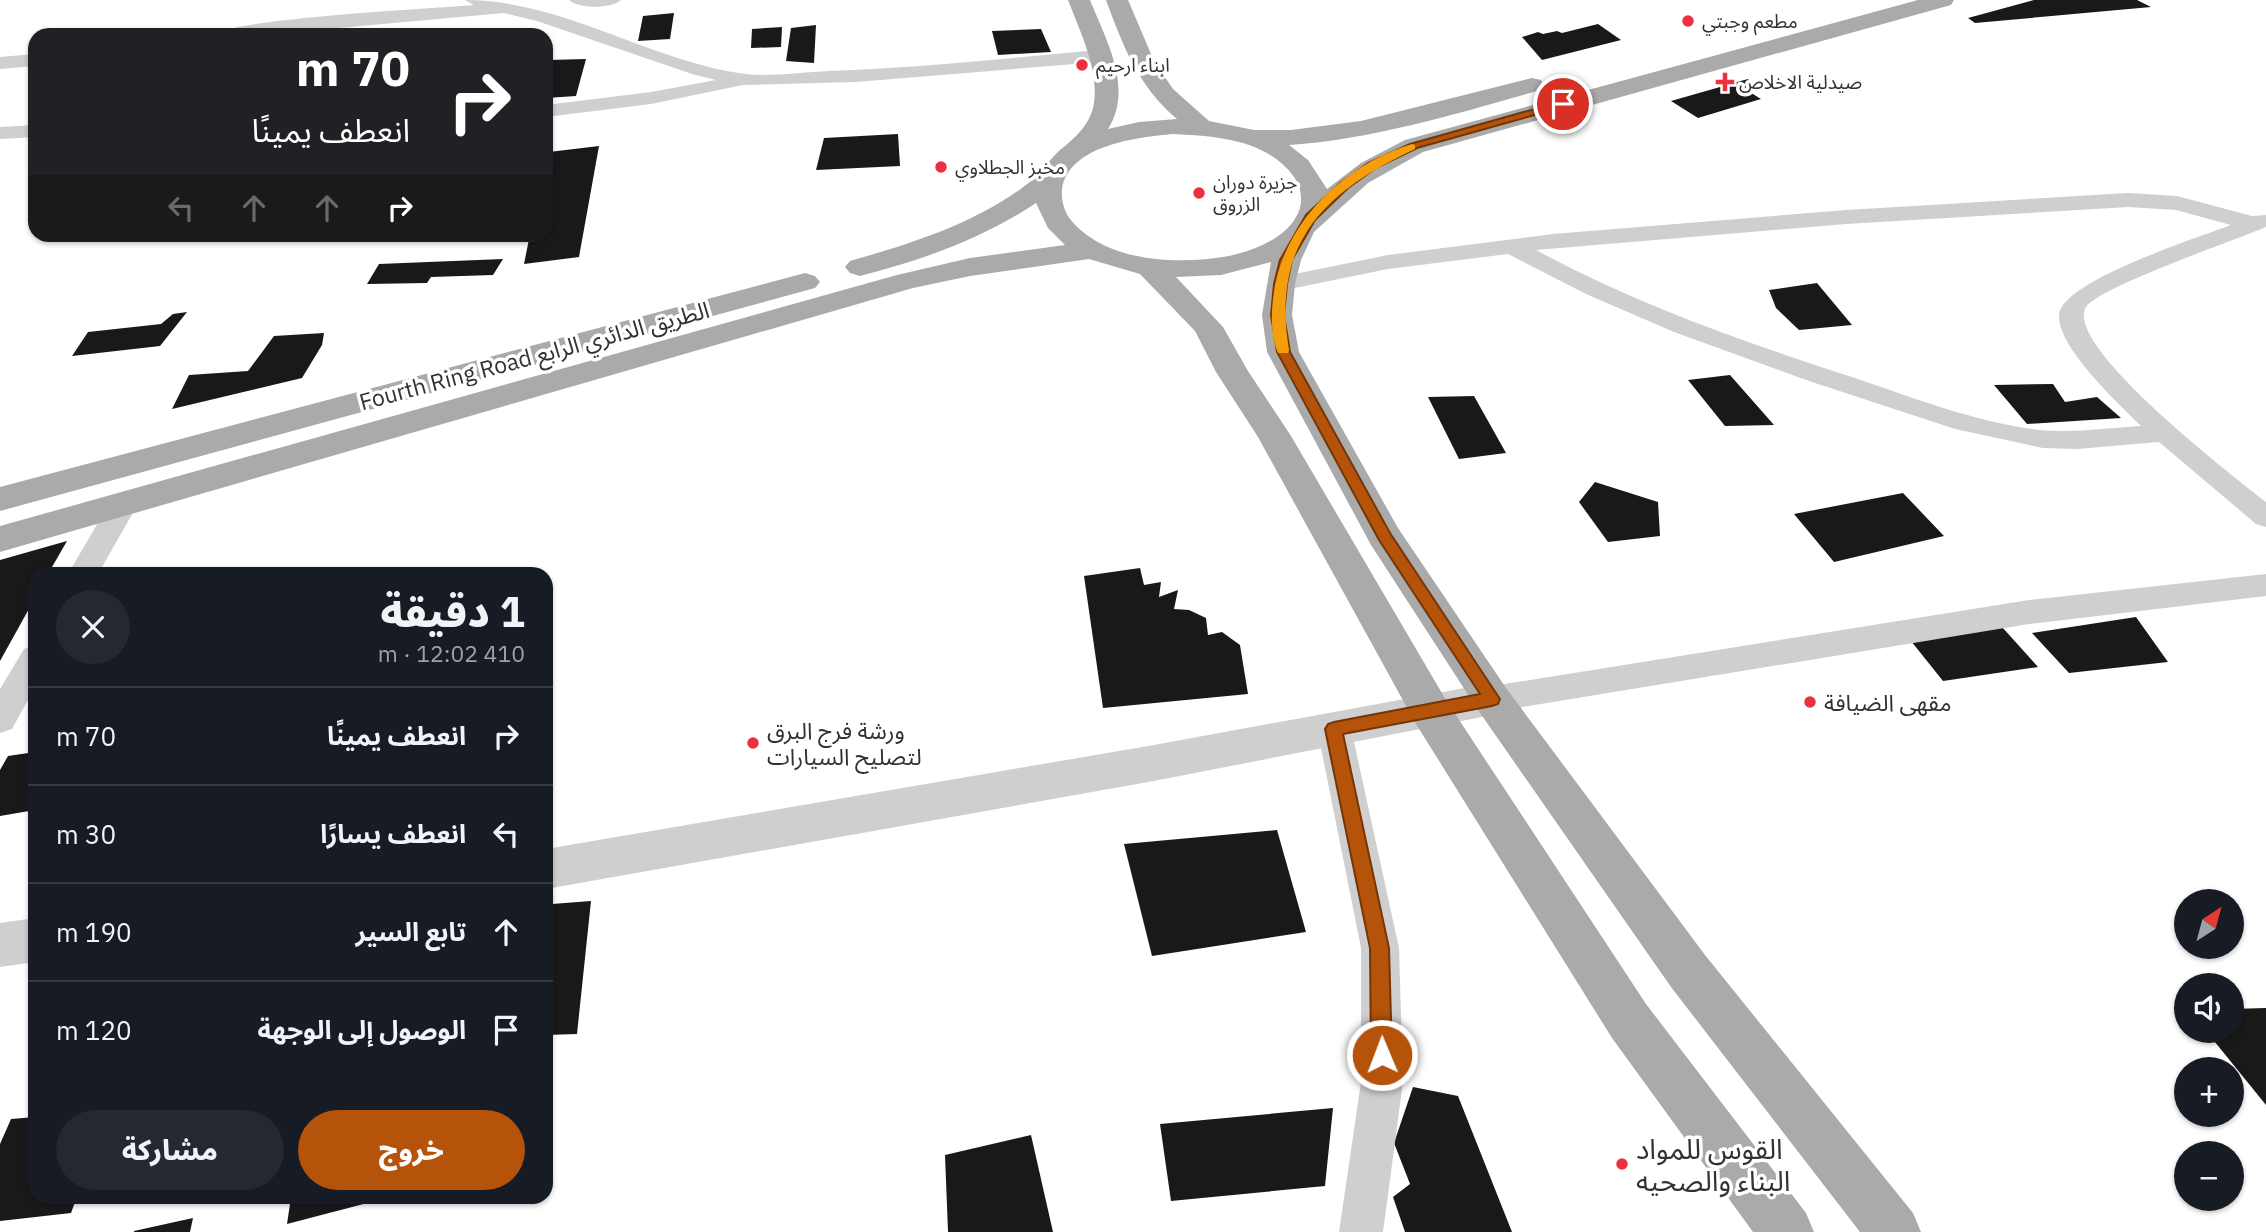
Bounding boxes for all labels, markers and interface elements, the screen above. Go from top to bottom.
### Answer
place label: مطعم وجبتي [1702,9,1798,36]
marker: مطعم وجبتي [1680,13,1696,29]
text: 70 m [296,36,410,99]
place label: ابناء ارحيم [1096,53,1170,80]
icon: right [434,56,525,147]
marker: ابناء ارحيم [1074,57,1090,73]
place label: صيدلية الاخلاص [1739,70,1862,94]
pin [1533,74,1593,134]
marker: صيدلية الاخلاص [1717,74,1733,90]
icon: arrive [1544,85,1582,123]
text: انعطف يمينًا [251,109,410,151]
place label: مخبز الجطلاوي [955,155,1065,182]
marker: مخبز الجطلاوي [933,159,949,175]
place label: جزيرة دوران الزروق [1213,170,1297,216]
marker: جزيرة دوران الزروق [1191,185,1207,201]
icon: left [162,189,200,227]
icon: ahead [235,189,273,227]
icon: ahead [308,189,346,227]
icon: right [381,189,419,227]
street label: Fourth Ring Road الطريق الدائري الرابع [356,294,713,419]
text: 1 دقيقة [380,584,525,639]
button: close [56,590,130,664]
text: 410 m · 12:02 [378,638,525,668]
place label: مقهى الضيافة [1824,687,1952,717]
marker: مقهى الضيافة [1802,694,1818,710]
place label: ورشة فرج البرق لتصليح السيارات [767,715,922,774]
icon: right [487,717,525,755]
text: انعطف يمينًا [327,718,466,752]
text: 70 m [56,719,116,753]
marker: ورشة فرج البرق لتصليح السيارات [745,735,761,751]
icon: left [487,815,525,853]
text: انعطف يسارًا [320,816,466,850]
text: 30 m [56,817,116,851]
north arrow [2174,889,2244,959]
map controls [2174,889,2244,1211]
icon: ahead [487,913,525,951]
text: تابع السير [356,914,466,948]
text: 190 m [56,915,132,949]
button: sound [2174,973,2244,1043]
icon: arrive [487,1011,525,1049]
text: الوصول إلى الوجهة [257,1012,466,1046]
text: 120 m [56,1013,132,1047]
position arrow [1345,1018,1419,1092]
button: + [2174,1057,2244,1127]
button: مشاركة [56,1110,284,1190]
button: خروج [298,1110,525,1190]
place label: القوس للمواد البناء والصحيه [1636,1130,1790,1199]
button: − [2174,1141,2244,1211]
marker: القوس للمواد البناء والصحيه [1614,1156,1630,1172]

